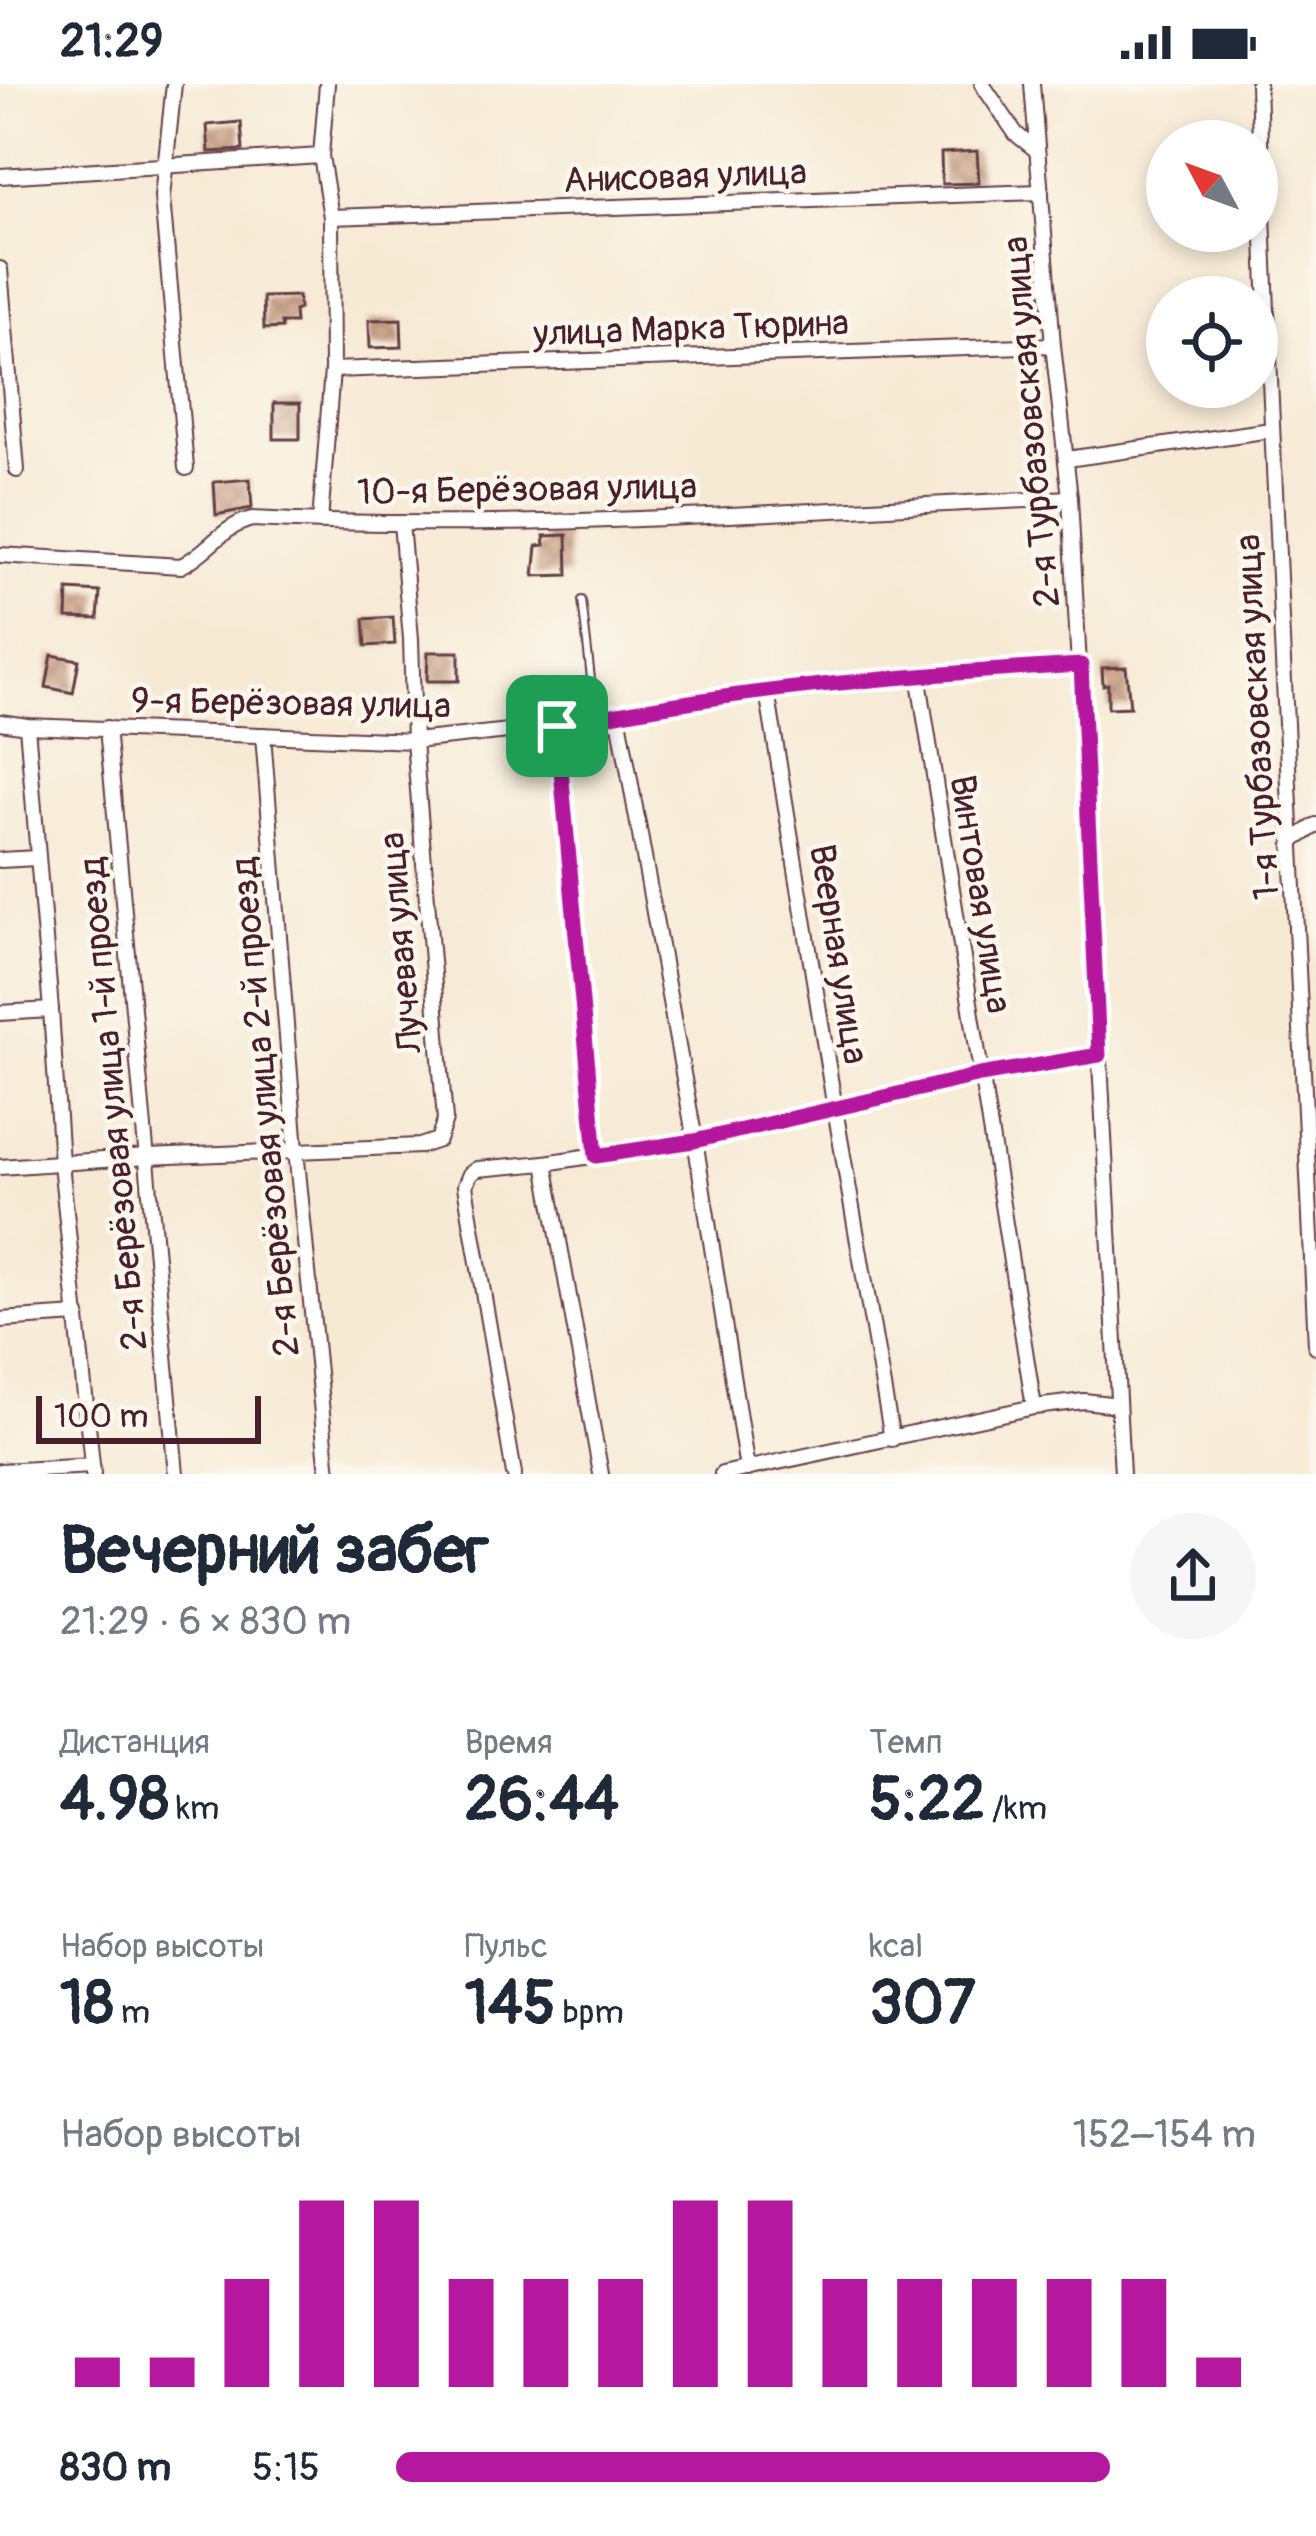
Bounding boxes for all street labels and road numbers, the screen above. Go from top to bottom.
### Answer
street label: Анисовая улица [562,150,808,203]
street label: 2-я Турбазовская улица [993,234,1070,609]
street label: улица Марка Тюрина [531,300,850,357]
street label: 10-я Берёзовая улица [357,464,697,515]
street label: 1-я Турбазовская улица [1225,533,1290,901]
street label: 9-я Берёзовая улица [131,678,451,729]
street label: Винтовая улица [939,772,1022,1017]
street label: Лучевая улица [369,830,434,1056]
street label: Веерная улица [799,841,878,1067]
street label: 2-я Берёзовая улица 1-й проезд [69,855,157,1352]
street label: 2-я Берёзовая улица 2-й проезд [221,855,310,1358]

